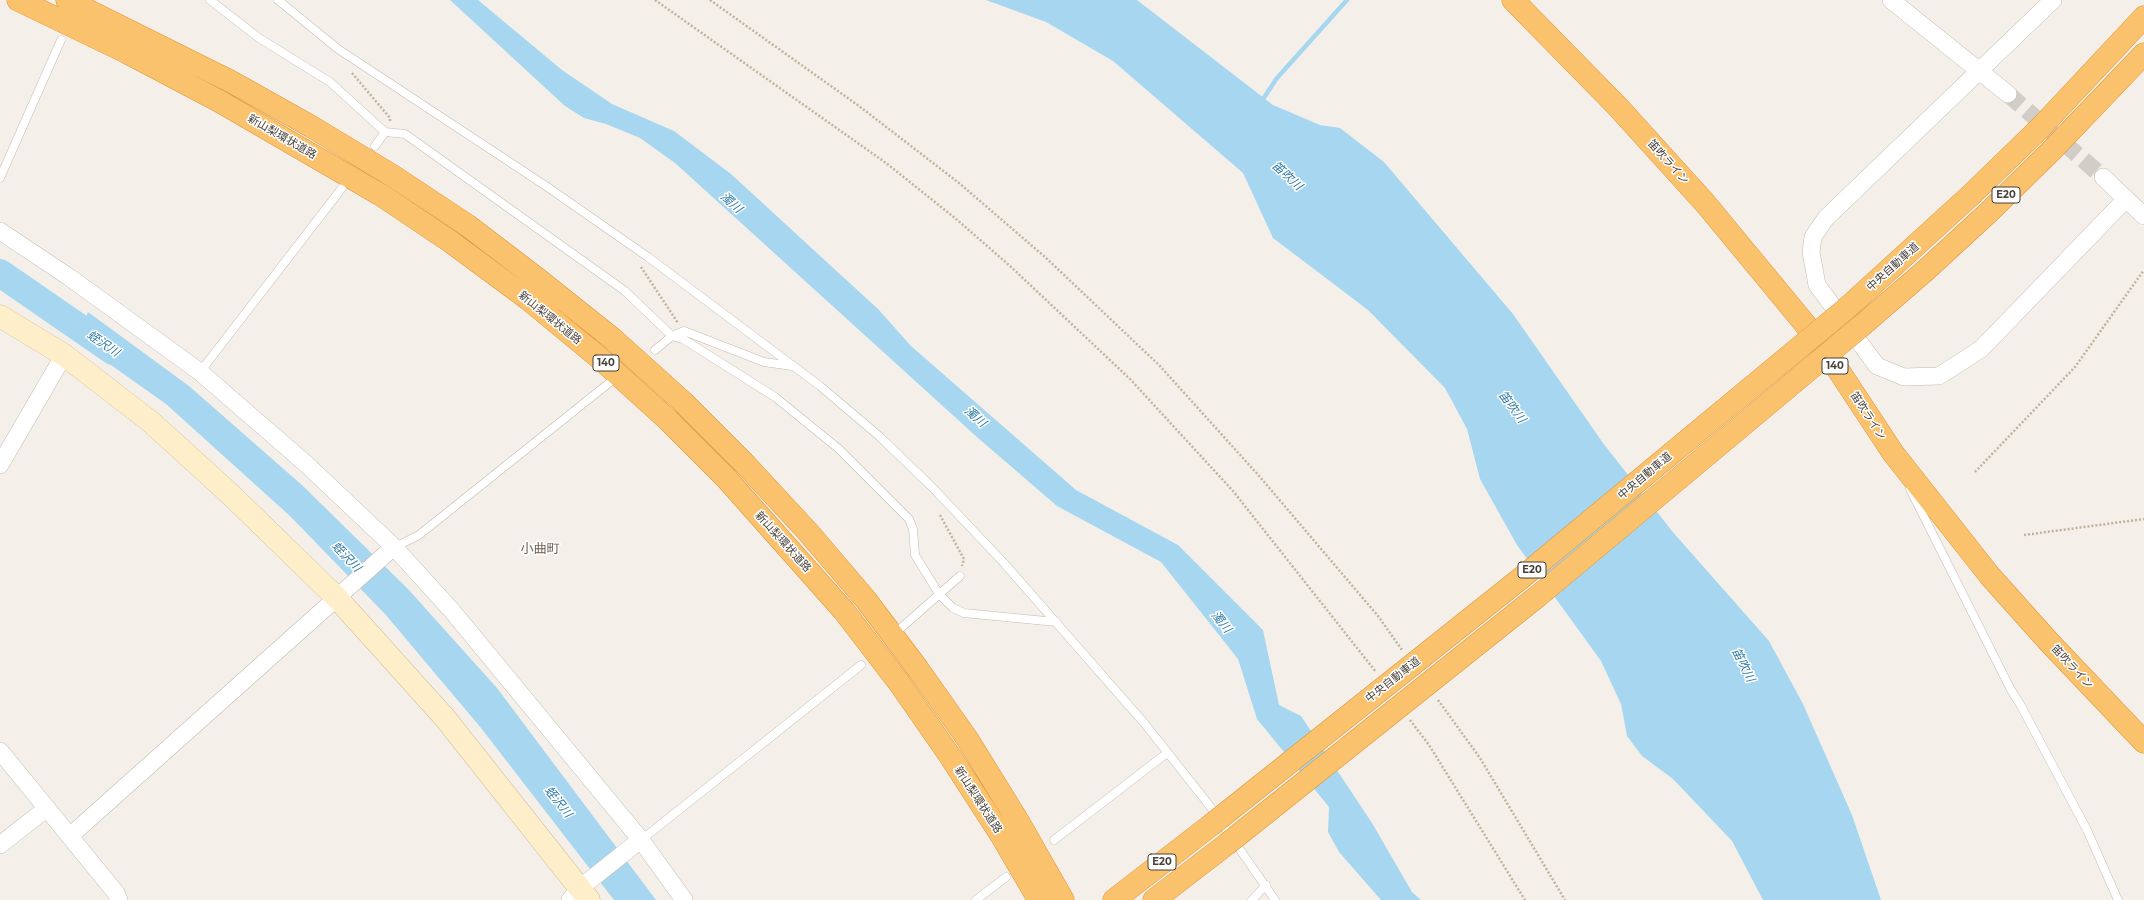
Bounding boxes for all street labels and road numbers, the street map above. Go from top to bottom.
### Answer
street label: 新山梨環状道路 [245,112,319,162]
street label: 笛吹ライン [1645,137,1691,187]
road number: E20 [1992,187,2020,203]
street label: 中央自動車道 [1864,240,1922,294]
street label: 新山梨環状道路 [516,289,584,347]
road number: 140 [593,355,619,371]
road number: 140 [1822,358,1848,374]
street label: 笛吹ライン [1847,389,1889,443]
street label: 中央自動車道 [1615,450,1675,502]
street label: 新山梨環状道路 [752,509,814,575]
road number: E20 [1518,562,1546,578]
street label: 笛吹ライン [2048,642,2096,692]
street label: 中央自動車道 [1363,654,1423,706]
street label: 新山梨環状道路 [951,764,1005,836]
road number: E20 [1148,854,1176,870]

